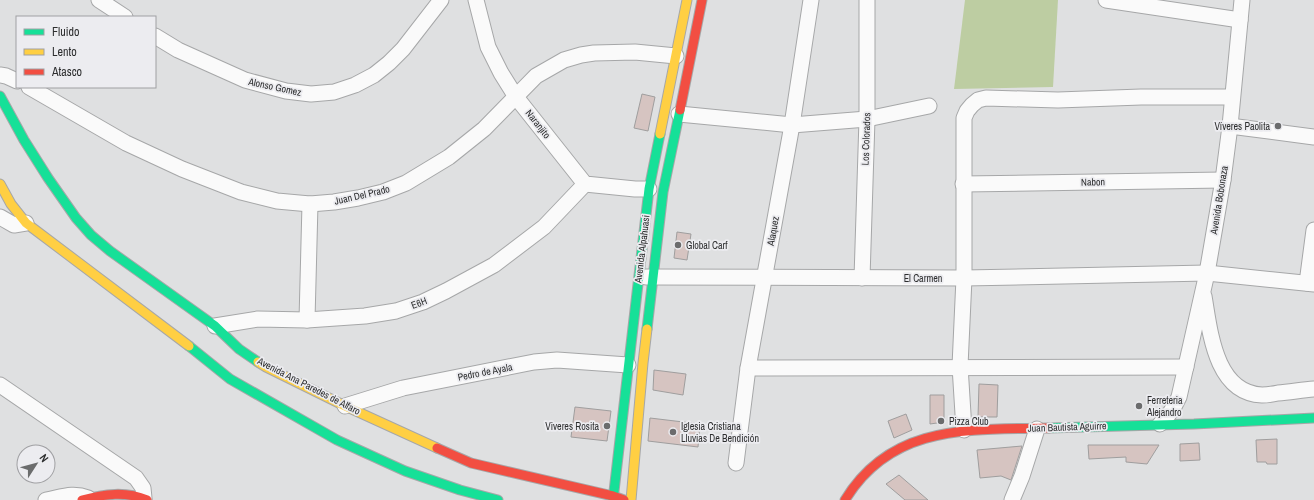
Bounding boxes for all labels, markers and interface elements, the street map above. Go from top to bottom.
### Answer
legend [16,16,156,88]
text: Fluido [52,24,79,40]
text: Lento [52,44,77,60]
text: Atasco [51,64,82,80]
street label: Alonso Gomez [246,75,303,99]
street label: Naranjito [523,107,554,141]
street label: Los Colorados [859,112,873,166]
place label: Víveres Paolita [1215,120,1270,133]
marker: Víveres Paolita [1273,121,1283,131]
street label: Avenida Bobonaza [1207,164,1231,236]
street label: Nabon [1081,175,1105,189]
street label: Juan Del Prado [333,182,391,208]
street label: Avenida Alpahuasi [631,214,653,285]
street label: Alaquez [764,215,782,248]
place label: Global Carf [686,239,728,252]
marker: Global Carf [673,240,683,250]
street label: El Carmen [904,272,942,285]
street label: E6H [409,294,429,312]
street label: Avenida Ana Paredes de Alfaro [254,354,363,418]
street label: Pedro de Ayala [457,360,514,384]
place label: Ferreteria Alejandro [1146,394,1183,419]
marker: Ferreteria Alejandro [1134,401,1144,411]
place label: Pizza Club [949,415,989,428]
marker: Pizza Club [936,416,946,426]
street label: Juan Bautista Aguirre [1027,419,1107,435]
place label: Viveres Rosita [545,420,599,433]
place label: Iglesia Cristiana Lluvias De Bendición [681,420,759,445]
marker: Viveres Rosita [602,421,612,431]
marker: Iglesia Cristiana Lluvias De Bendición [668,427,678,437]
north arrow [16,444,56,484]
text: N [37,451,52,465]

